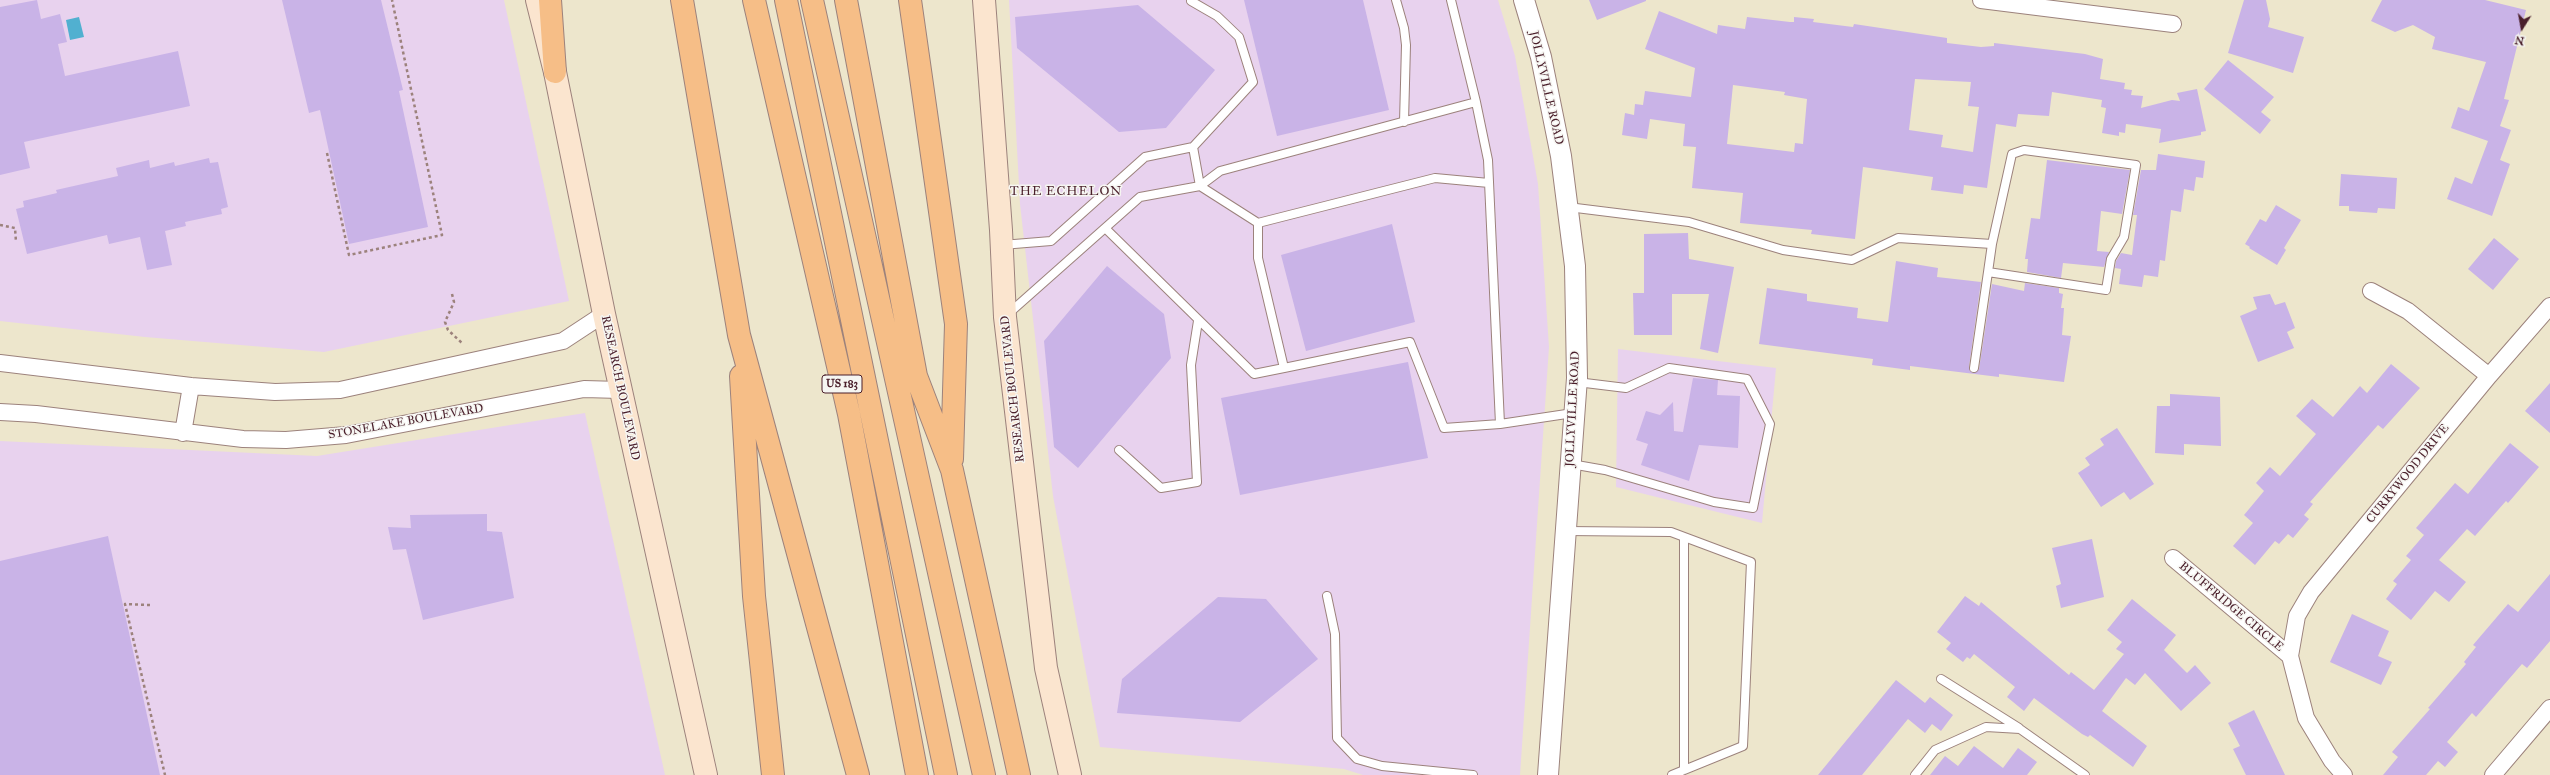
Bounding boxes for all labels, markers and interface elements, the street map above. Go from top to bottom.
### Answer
north arrow [2502,8,2542,48]
street label: JOLLYVILLE ROAD [1526,30,1566,146]
text: N [2514,33,2525,48]
district label: THE ECHELON [1010,184,1122,200]
street label: RESEARCH BOULEVARD [598,314,642,462]
street label: RESEARCH BOULEVARD [998,315,1028,463]
street label: JOLLYVILLE ROAD [1563,351,1583,467]
road number: US 183 [822,375,862,393]
street label: STONELAKE BOULEVARD [327,401,485,443]
street label: CURRYWOOD DRIVE [2364,421,2452,527]
street label: BLUFFRIDGE CIRCLE [2176,559,2286,655]

